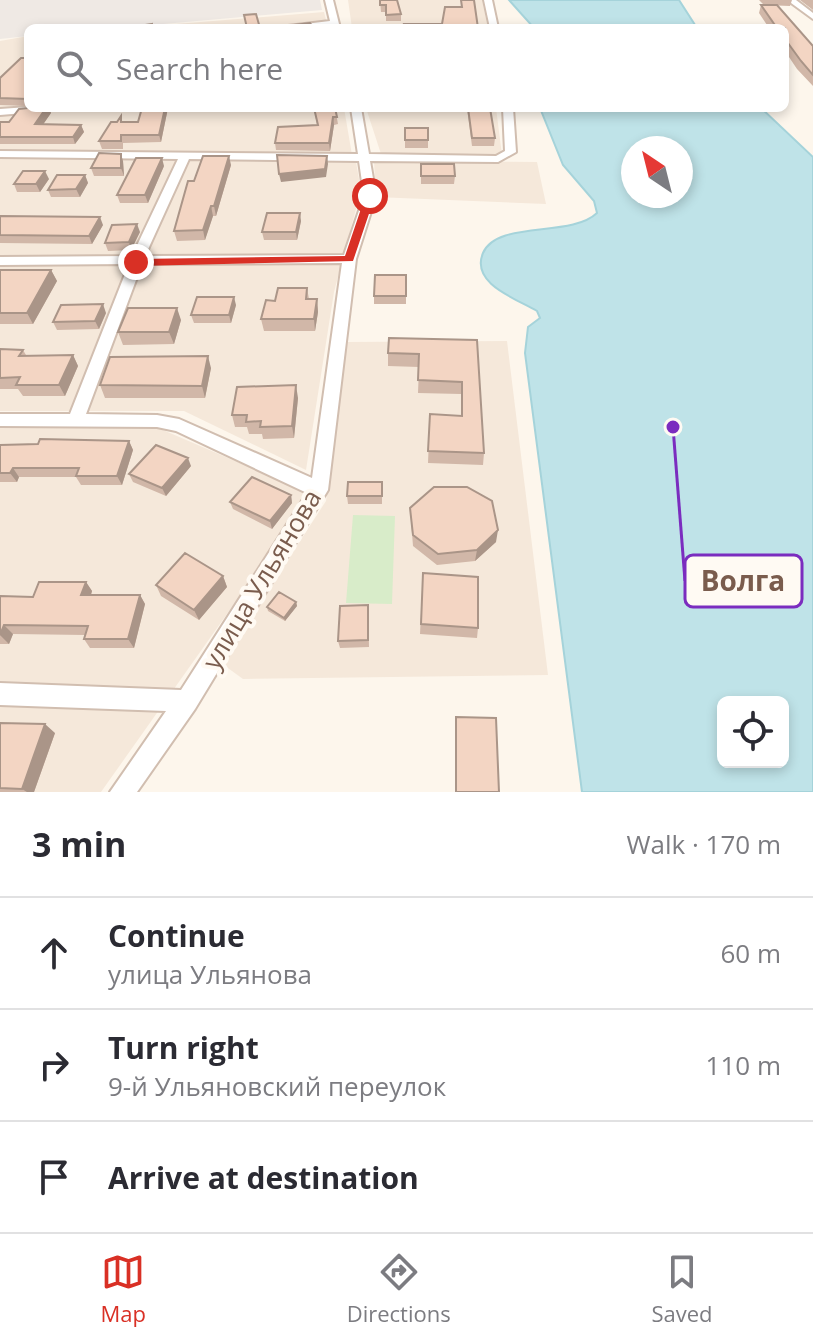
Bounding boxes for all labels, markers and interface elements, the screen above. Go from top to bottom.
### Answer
search box [24,24,789,112]
icon: search [52,46,96,90]
text: Search here [116,48,283,89]
north arrow [621,136,693,208]
route start [352,178,388,214]
route end [118,244,154,280]
street label: улица Ульянова [193,482,329,676]
callout: Волга [685,555,802,607]
text: Волга [701,561,785,599]
map controls [717,696,789,768]
button: locate [717,696,789,768]
text: 3 min [32,821,126,867]
text: Walk · 170 m [627,826,781,862]
text: Continue [108,915,245,956]
icon: ahead [32,931,76,975]
text: 60 m [720,935,781,971]
text: улица Ульянова [108,956,312,992]
text: Turn right [108,1027,259,1068]
icon: right [32,1043,76,1087]
text: 110 m [706,1047,781,1083]
text: 9-й Ульяновский переулок [108,1068,446,1104]
icon: arrive [32,1155,76,1199]
text: Arrive at destination [108,1157,419,1198]
tab: Map [100,1250,146,1328]
tab: Directions [347,1250,451,1328]
tab: Saved [651,1250,713,1328]

